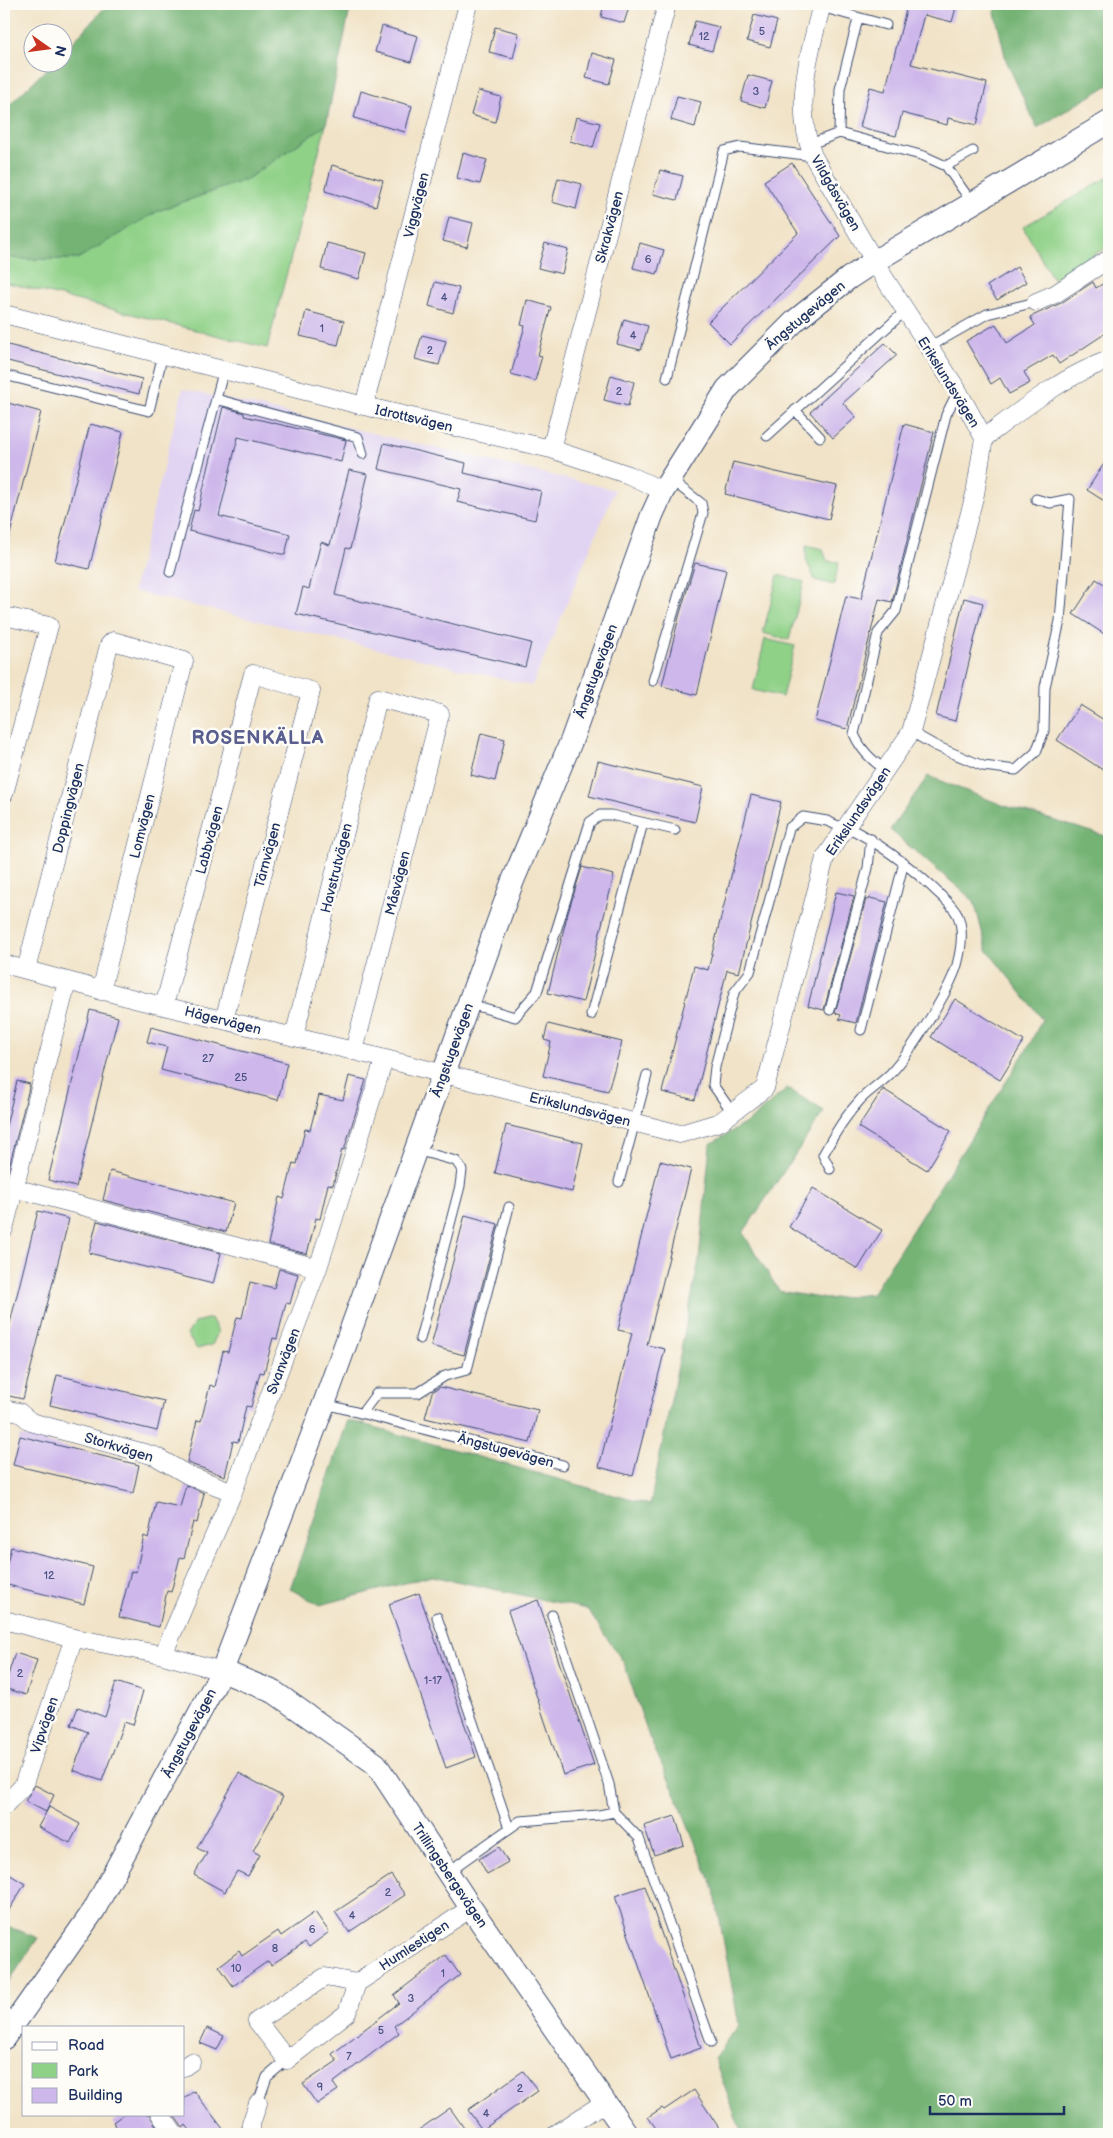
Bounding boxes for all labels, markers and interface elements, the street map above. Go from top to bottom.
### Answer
north arrow [22,22,72,72]
house number: 5 [759,25,765,38]
house number: 12 [699,30,710,43]
text: N [51,44,70,58]
house number: 3 [753,85,760,98]
street label: Vildgåsvägen [807,152,864,234]
street label: Viggvägen [400,171,433,240]
street label: Skrakvägen [592,189,627,265]
house number: 6 [645,253,652,266]
street label: Ängstugevägen [762,277,849,354]
house number: 4 [441,291,448,304]
house number: 1 [320,322,324,335]
house number: 4 [630,329,637,342]
street label: Erikslundsvägen [914,334,983,431]
house number: 2 [427,344,434,357]
house number: 2 [616,385,623,398]
street label: Idrottsvägen [373,401,454,436]
street label: Ängstugevägen [572,622,621,720]
district label: ROSENKÄLLA [192,726,324,750]
street label: Doppingvägen [49,761,88,855]
street label: Erikslundsvägen [822,763,895,859]
street label: Lomvägen [126,792,159,860]
street label: Labbvägen [192,804,227,876]
street label: Tärnvägen [251,821,284,890]
street label: Havstrutvägen [317,821,356,915]
street label: Måsvägen [381,849,414,917]
street label: Ängstugevägen [428,1001,477,1099]
street label: Hägervägen [183,1003,263,1038]
house number: 27 [202,1052,215,1065]
house number: 25 [235,1071,247,1084]
street label: Erikslundsvägen [527,1089,632,1130]
street label: Svanvägen [263,1326,304,1397]
street label: Storkvägen [82,1429,155,1466]
street label: Ängstugevägen [456,1430,556,1471]
house number: 12 [44,1569,55,1582]
house number: 2 [17,1667,24,1680]
house number: 1-17 [424,1674,443,1687]
street label: Ängstugevägen [159,1686,220,1781]
street label: Vipvägen [27,1695,62,1756]
street label: Trillingsbergsvägen [408,1819,491,1931]
house number: 2 [385,1886,392,1899]
house number: 4 [349,1909,356,1922]
street label: Humlestigen [376,1917,452,1974]
house number: 6 [309,1923,316,1936]
house number: 8 [272,1942,278,1955]
house number: 10 [231,1962,242,1975]
house number: 1 [441,1967,445,1980]
house number: 3 [408,1992,415,2005]
house number: 5 [378,2024,384,2037]
legend [22,2026,185,2116]
text: Road [68,2036,104,2055]
house number: 7 [346,2050,352,2063]
text: Park [68,2062,99,2081]
house number: 9 [317,2081,323,2094]
house number: 2 [517,2082,524,2095]
scale bar [930,2083,1064,2115]
text: Building [68,2086,123,2105]
text: 50 m [938,2092,972,2111]
house number: 4 [483,2107,490,2120]

